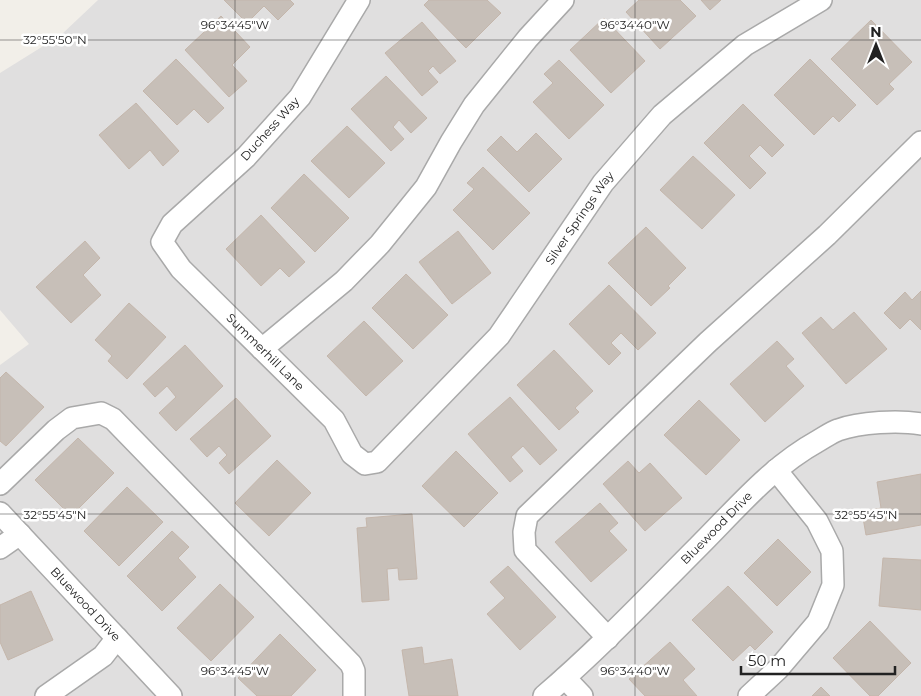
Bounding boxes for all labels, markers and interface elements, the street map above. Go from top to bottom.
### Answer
text: 96°34'45"W [201,17,269,32]
text: 96°34'40"W [600,17,670,32]
north arrow [851,20,901,70]
text: N [870,23,882,41]
text: 32°55'50"N [23,32,87,47]
street label: Duchess Way [237,93,303,164]
street label: Silver Springs Way [542,167,617,267]
street label: Summerhill Lane [223,310,308,393]
street label: Bluewood Drive [677,488,755,567]
text: 32°55'45"N [23,507,87,522]
text: 32°55'45"N [834,507,898,522]
street label: Bluewood Drive [48,564,124,644]
scale bar [741,644,895,676]
text: 50 m [748,651,786,670]
text: 96°34'45"W [201,663,269,678]
text: 96°34'40"W [600,663,670,678]

